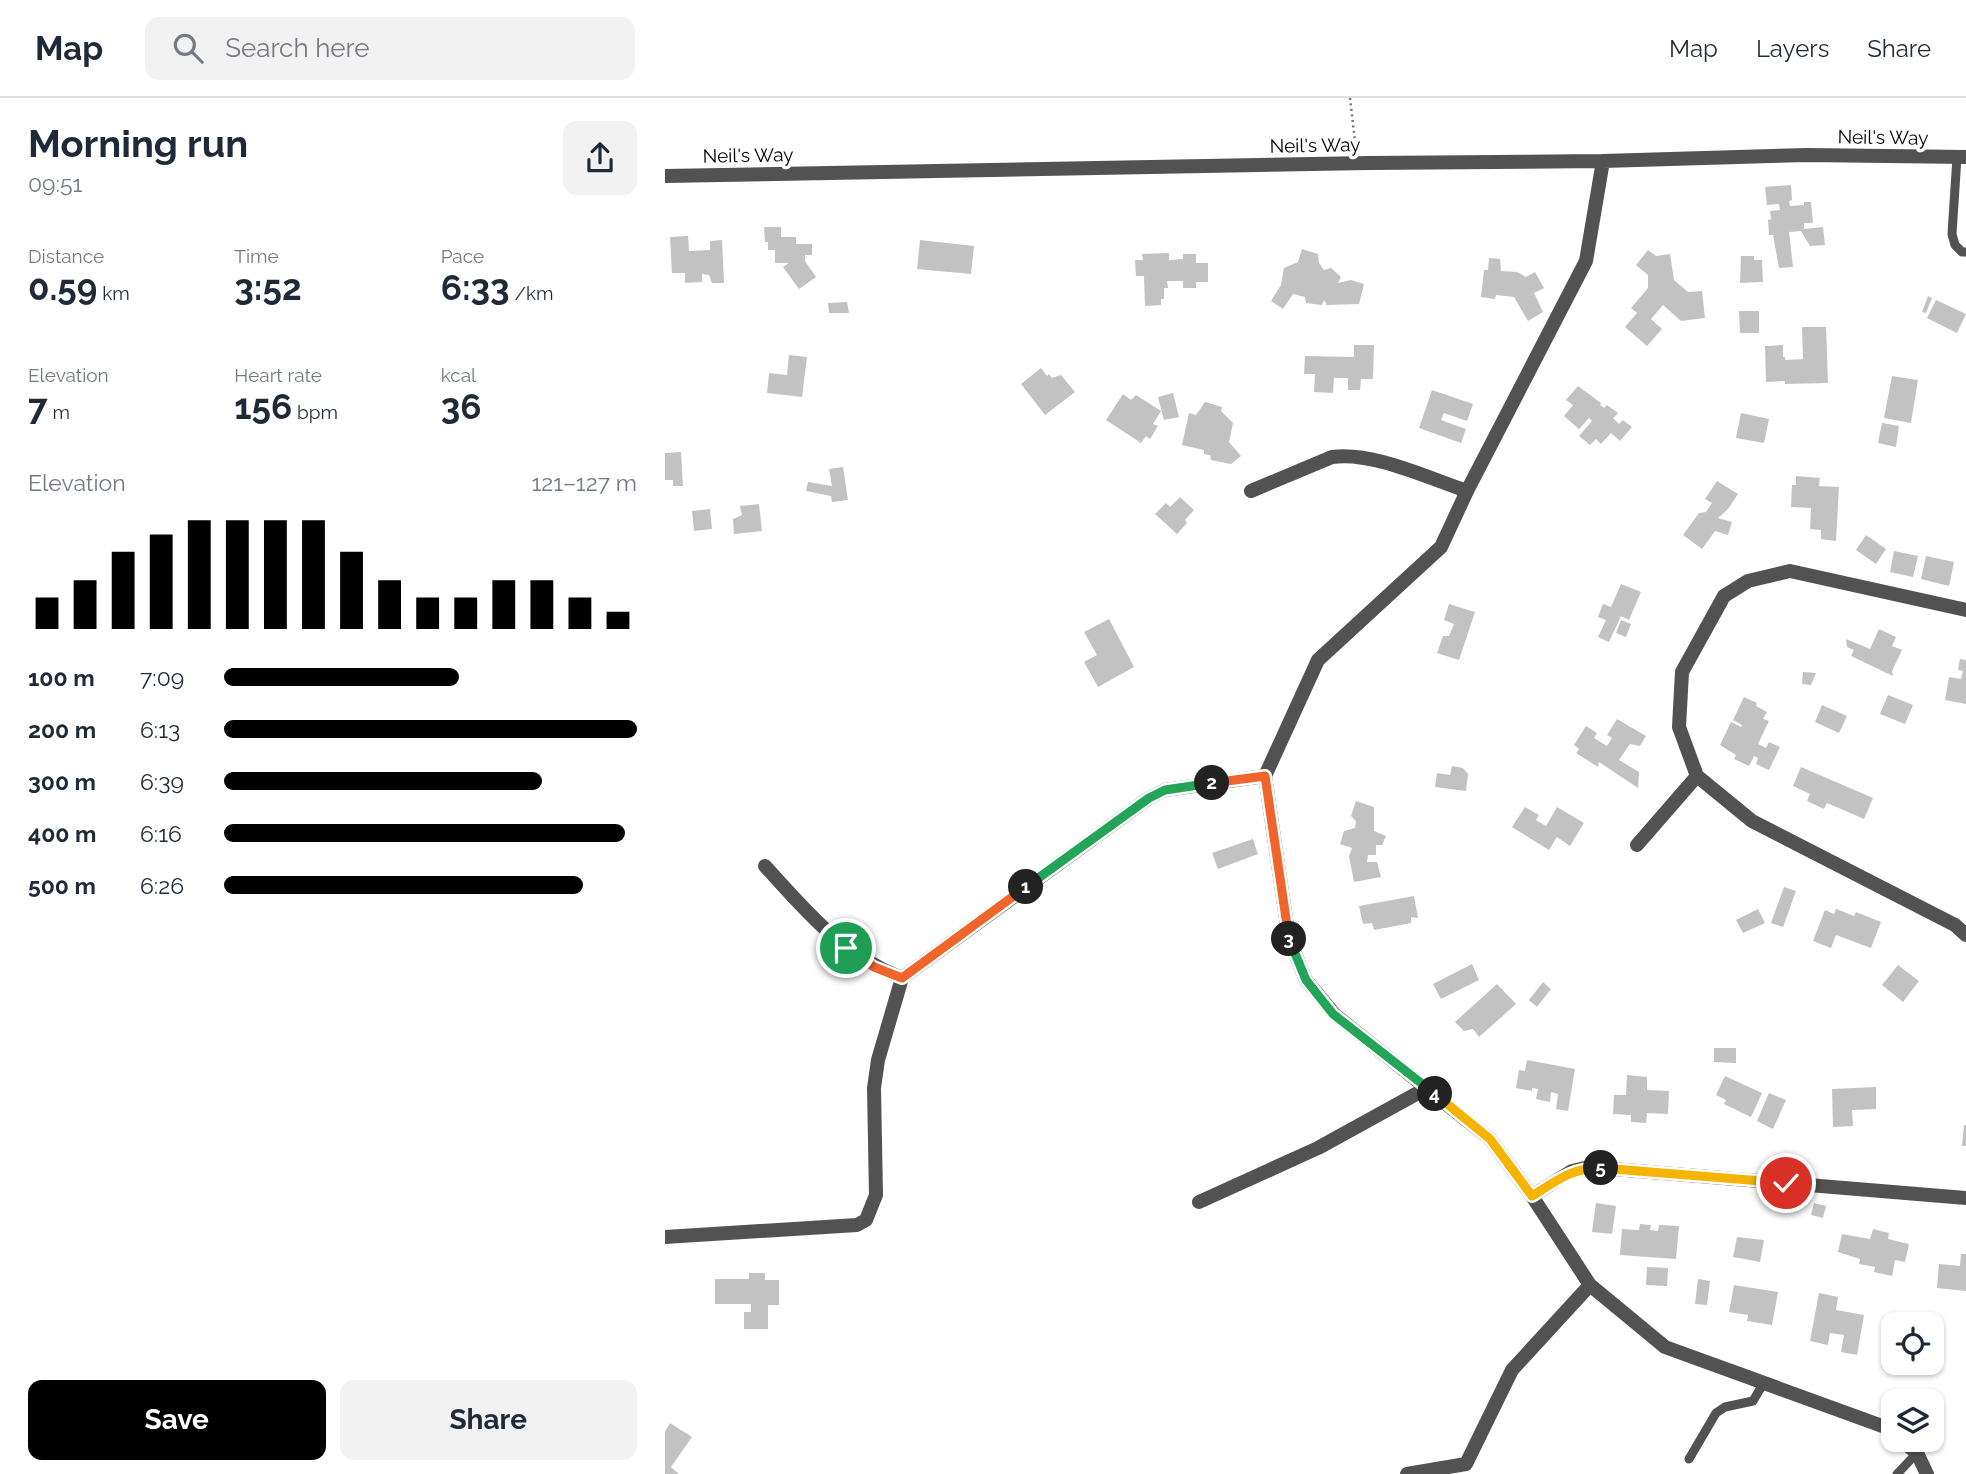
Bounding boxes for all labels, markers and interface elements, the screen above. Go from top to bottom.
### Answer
search box [145,17,635,80]
text: Map [35,29,103,68]
icon: search [169,29,207,67]
text: Search here [225,33,370,63]
text: Map [1669,34,1718,63]
text: Layers [1756,34,1829,63]
text: Share [1867,34,1931,63]
text: Morning run [28,121,248,166]
button: share [563,121,637,195]
street label: Neil's Way [1837,125,1929,149]
street label: Neil's Way [1269,133,1361,157]
street label: Neil's Way [702,143,794,167]
text: 09:51 [28,170,82,197]
text: Distance [28,245,104,267]
text: Time [234,245,279,267]
text: Pace [441,245,484,267]
text: 0.59 [28,267,97,308]
text: 3:52 [234,267,302,308]
text: 6:33 [441,267,510,308]
text: km [97,282,130,304]
text: /km [510,282,553,304]
text: Elevation [28,364,109,386]
text: Heart rate [234,364,322,386]
text: kcal [441,364,476,386]
text: 7 [28,386,48,427]
text: 156 [234,386,292,427]
text: 36 [441,386,481,427]
text: m [48,401,70,423]
text: bpm [292,401,338,423]
text: Elevation [28,469,126,496]
text: 121–127 m [531,469,637,496]
text: 100 m [28,664,95,691]
text: 7:09 [140,664,184,691]
text: 200 m [28,716,96,743]
text: 6:13 [140,716,180,743]
pin: 2 [1195,766,1229,800]
text: 300 m [28,768,96,795]
text: 6:39 [140,768,184,795]
text: 2 [1206,771,1217,793]
text: 400 m [28,820,96,847]
text: 6:16 [140,820,182,847]
pin: 1 [1009,870,1043,904]
text: 500 m [28,872,96,899]
text: 6:26 [140,872,184,899]
text: 1 [1021,875,1030,897]
pin [816,918,876,978]
pin: 3 [1271,922,1307,956]
text: 3 [1283,927,1294,949]
icon: arrive [827,929,865,967]
pin: 4 [1417,1076,1453,1112]
text: 4 [1429,1082,1440,1104]
pin: 5 [1583,1150,1619,1186]
pin [1756,1153,1816,1213]
text: 5 [1595,1156,1606,1178]
icon: check [1767,1164,1805,1202]
map controls [1881,1312,1944,1452]
button: locate [1881,1312,1944,1375]
button: Save [28,1380,326,1460]
button: Share [340,1380,637,1460]
button: layers [1881,1389,1944,1452]

